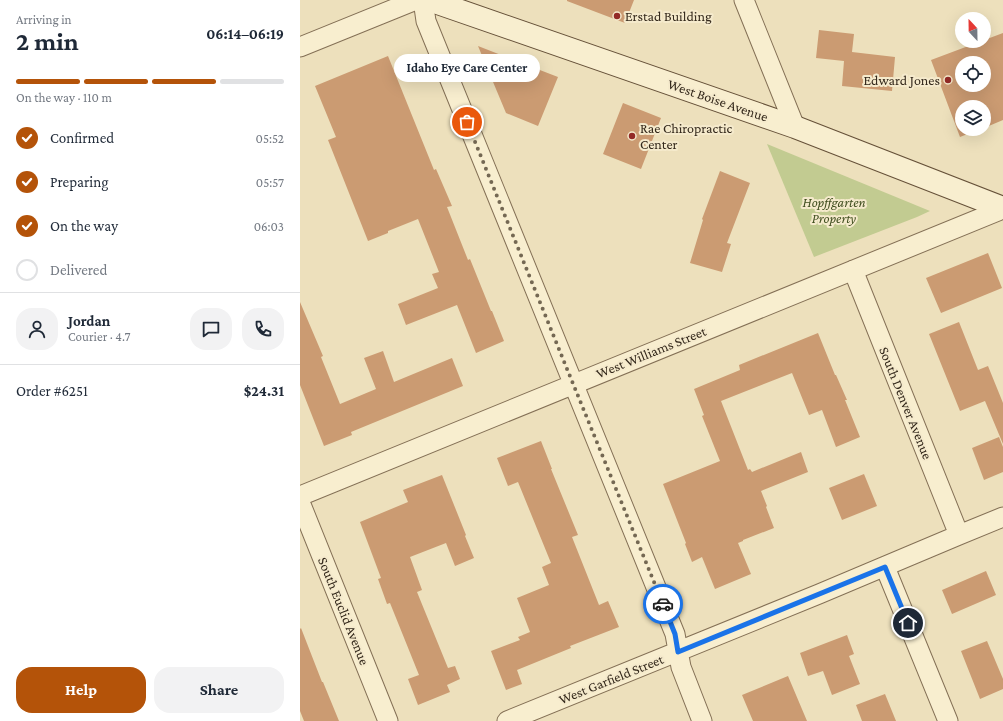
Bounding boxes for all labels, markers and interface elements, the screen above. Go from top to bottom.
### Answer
place label: Erstad Building [625,8,712,24]
marker: Erstad Building [612,11,622,21]
text: Arriving in [16,12,72,27]
north arrow [955,12,991,48]
map controls [955,12,991,136]
text: 06:14–06:19 [206,26,284,42]
text: 2 min [16,27,79,56]
callout: Idaho Eye Care Center [394,54,540,82]
button: locate [955,56,991,92]
text: Idaho Eye Care Center [407,60,527,75]
place label: Edward Jones [863,72,940,88]
street label: West Boise Avenue [666,75,770,125]
marker: Edward Jones [943,75,953,85]
text: On the way · 110 m [16,90,112,105]
button: layers [955,100,991,136]
pin [450,105,484,139]
icon: bag [456,111,478,133]
place label: Rae Chiropractic Center [640,120,733,152]
icon: check [16,127,38,149]
text: Confirmed [50,130,114,146]
text: 05:52 [256,131,284,146]
marker: Rae Chiropractic Center [627,131,637,141]
icon: check [16,171,38,193]
text: Preparing [50,174,109,190]
text: 05:57 [256,175,284,190]
park label: Hopffgarten Property [802,194,866,226]
icon: check [16,215,38,237]
text: On the way [50,218,118,234]
text: 06:03 [254,219,284,234]
text: Delivered [50,262,107,278]
button: person [16,308,58,350]
button: chat [190,308,232,350]
button: phone [242,308,284,350]
text: Jordan [68,313,110,329]
street label: West Williams Street [594,323,709,381]
text: Courier · 4.7 [68,329,131,344]
street label: South Denver Avenue [876,344,936,462]
text: Order #6251 [16,383,88,399]
text: $24.31 [244,383,284,399]
street label: South Euclid Avenue [315,555,373,667]
courier [643,584,683,624]
icon: car [652,593,674,615]
pin [891,606,925,640]
icon: home [897,612,919,634]
street label: West Garfield Street [556,651,666,707]
button: Help [16,667,146,713]
button: Share [154,667,284,713]

